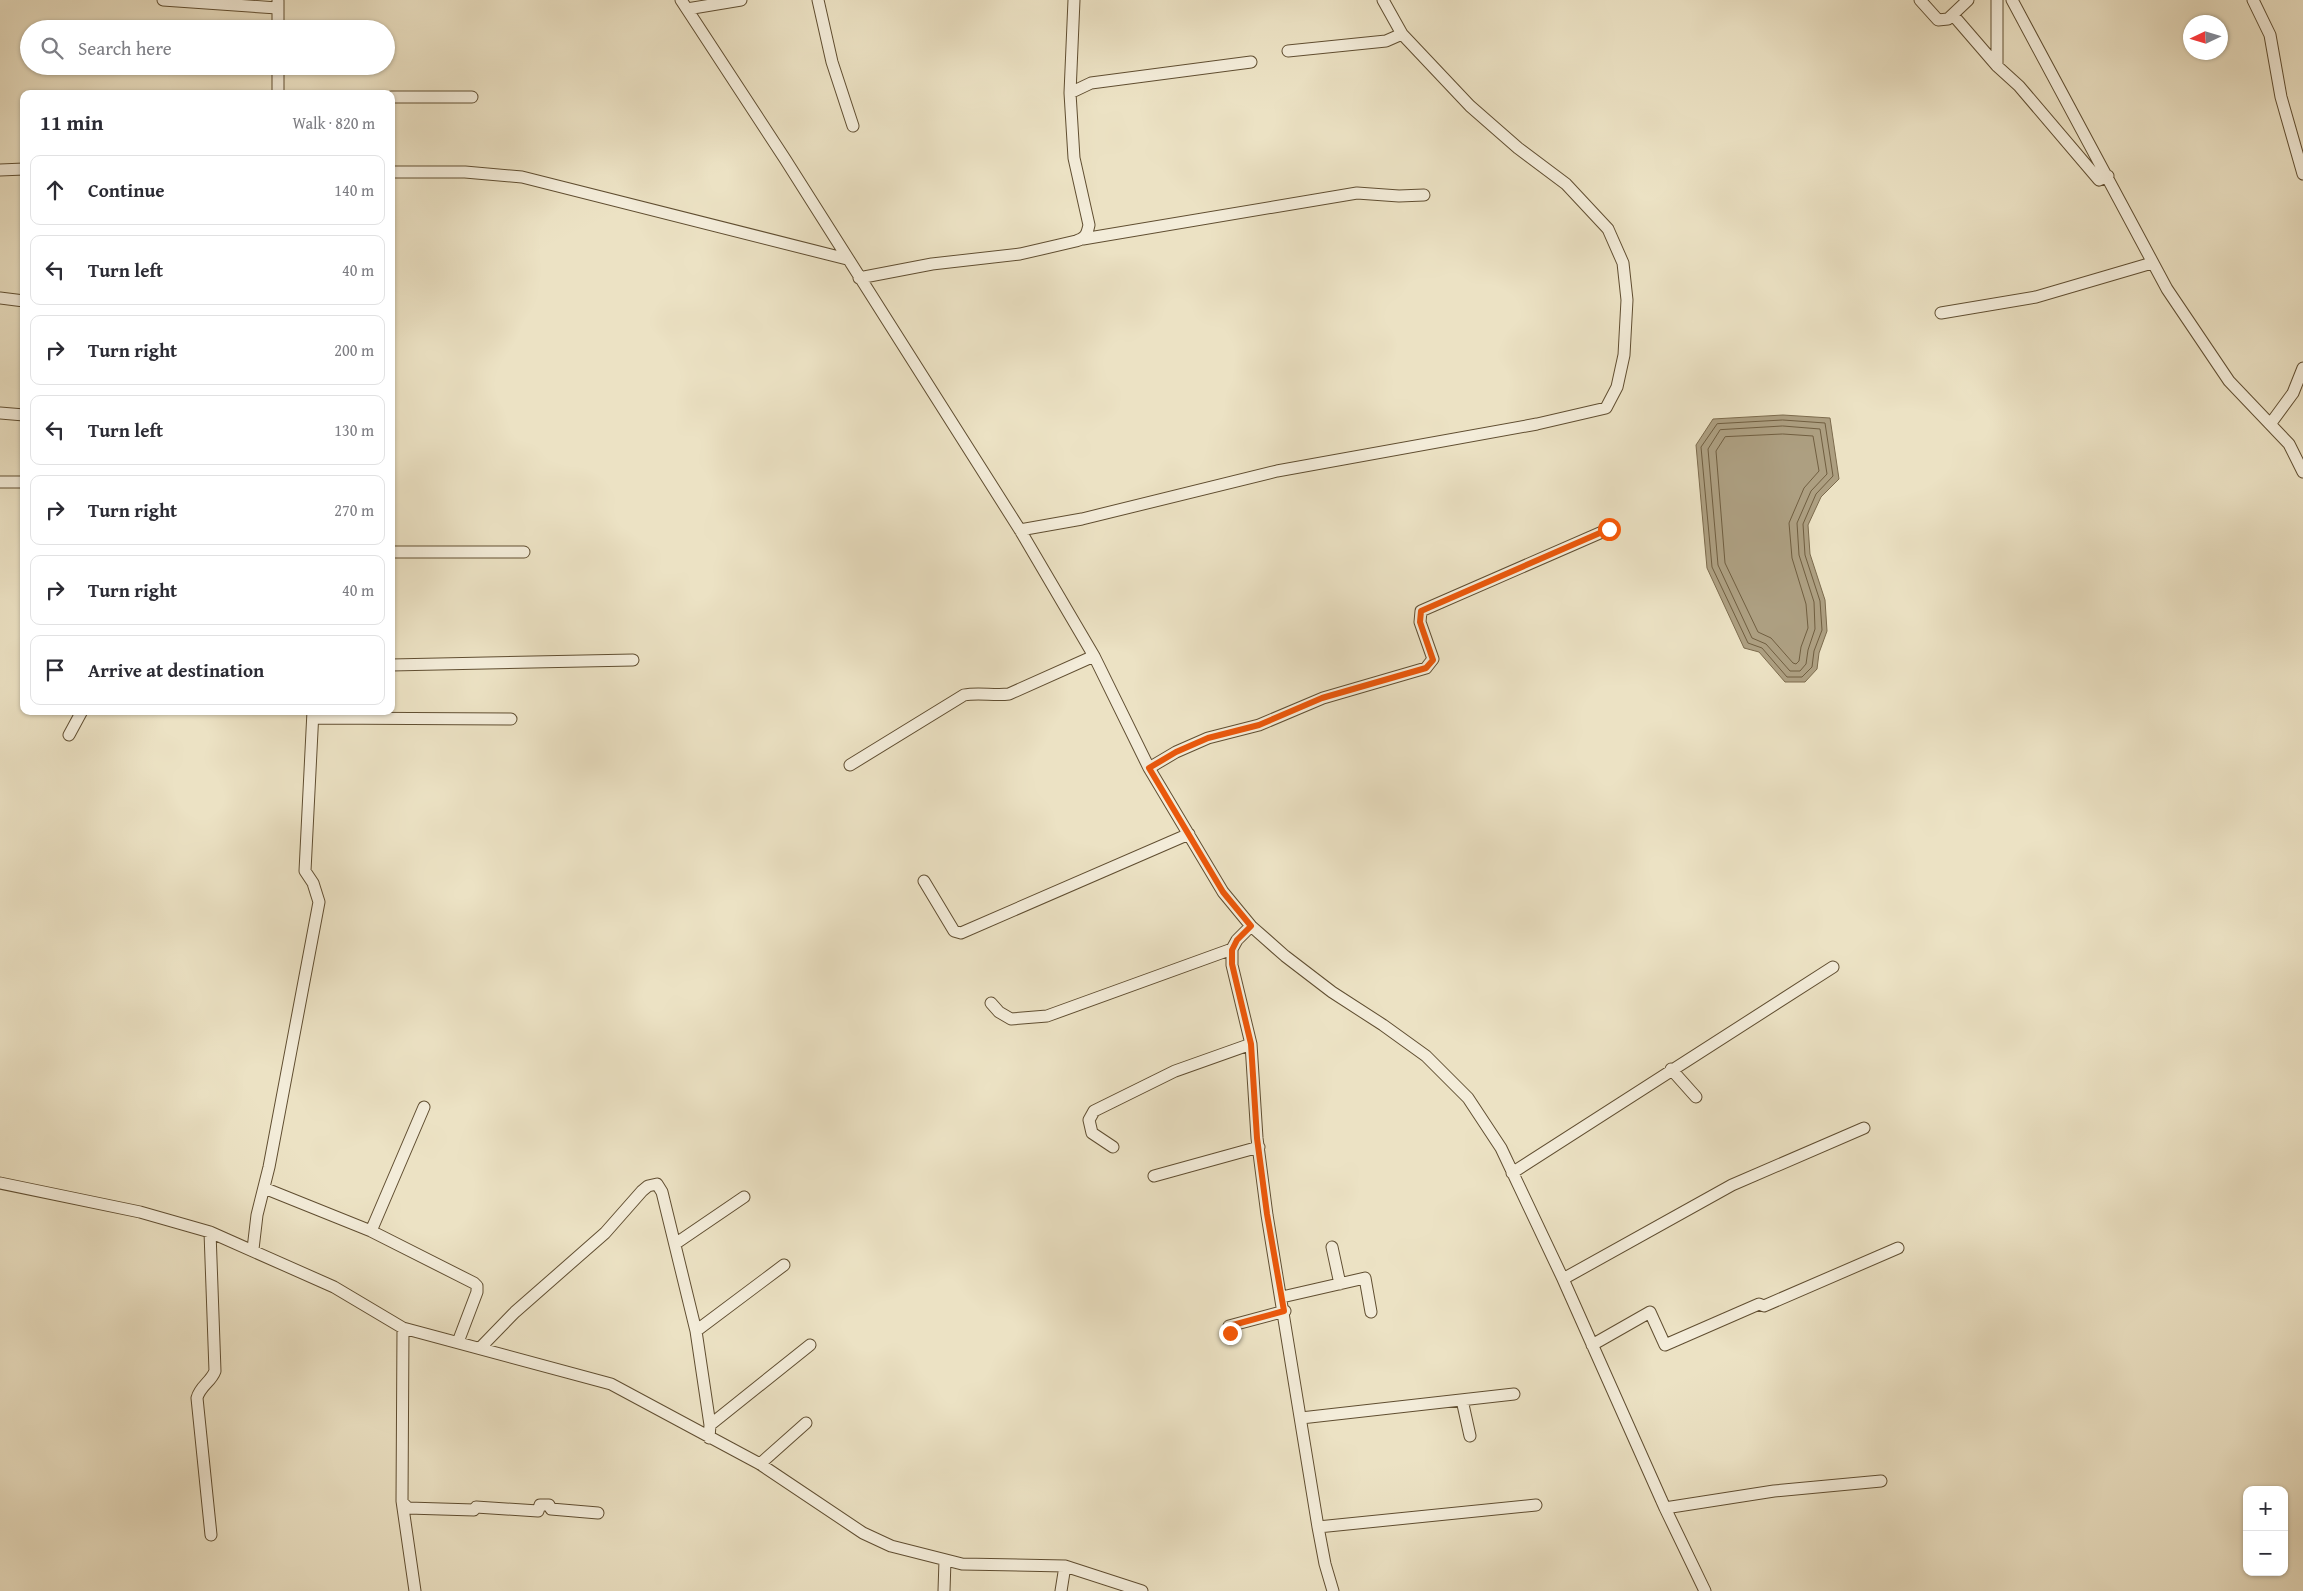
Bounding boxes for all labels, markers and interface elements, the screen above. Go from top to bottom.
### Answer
north arrow [2183,15,2228,60]
search box [20,20,395,75]
icon: search [38,34,66,62]
text: Search here [78,34,172,62]
text: 11 min [40,107,103,138]
text: Walk · 820 m [292,111,375,135]
icon: ahead [41,176,69,204]
text: Continue [88,176,165,204]
text: 140 m [334,178,374,202]
icon: left [41,256,69,284]
text: Turn left [88,256,163,284]
text: 40 m [342,258,374,282]
icon: right [41,336,69,364]
text: Turn right [88,336,177,364]
text: 200 m [334,338,374,362]
icon: left [41,416,69,444]
text: Turn left [88,416,163,444]
text: 130 m [334,418,374,442]
icon: right [41,496,69,524]
text: Turn right [88,496,177,524]
text: 270 m [334,498,374,522]
route start [1598,518,1621,541]
icon: right [41,576,69,604]
text: Turn right [88,576,177,604]
text: 40 m [342,578,374,602]
icon: arrive [41,656,69,684]
text: Arrive at destination [88,656,264,684]
route end [1219,1322,1242,1345]
map controls [2243,1486,2288,1576]
button: + [2243,1486,2288,1531]
button: − [2243,1531,2288,1576]

